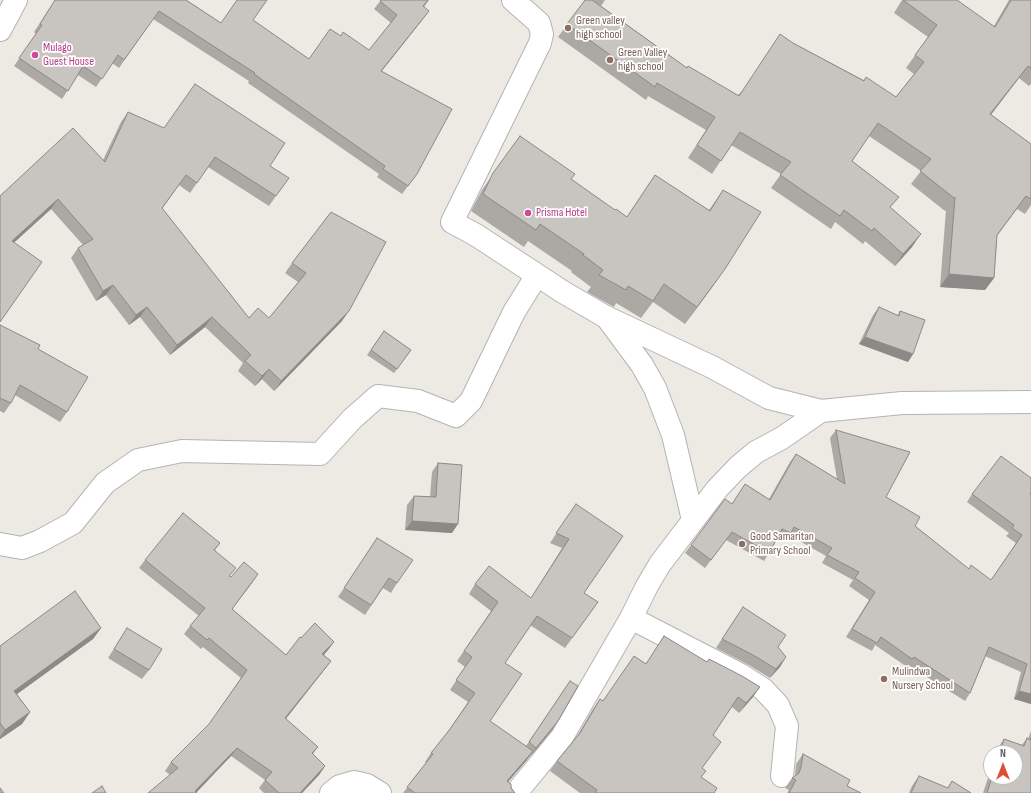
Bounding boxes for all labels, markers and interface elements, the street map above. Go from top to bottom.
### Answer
place label: Green valley high school [576,14,625,42]
marker: Green valley high school [563,23,573,33]
place label: Mulago Guest House [43,41,94,69]
place label: Green Valley high school [618,46,667,74]
marker: Mulago Guest House [30,50,40,60]
marker: Green Valley high school [605,55,615,65]
place label: Prisma Hotel [536,206,587,220]
marker: Prisma Hotel [523,208,533,218]
place label: Good Samaritan Primary School [750,530,814,558]
marker: Good Samaritan Primary School [737,539,747,549]
place label: Mulindwa Nursery School [892,665,953,693]
marker: Mulindwa Nursery School [879,674,889,684]
north arrow [983,745,1023,785]
text: N [1000,747,1006,760]

